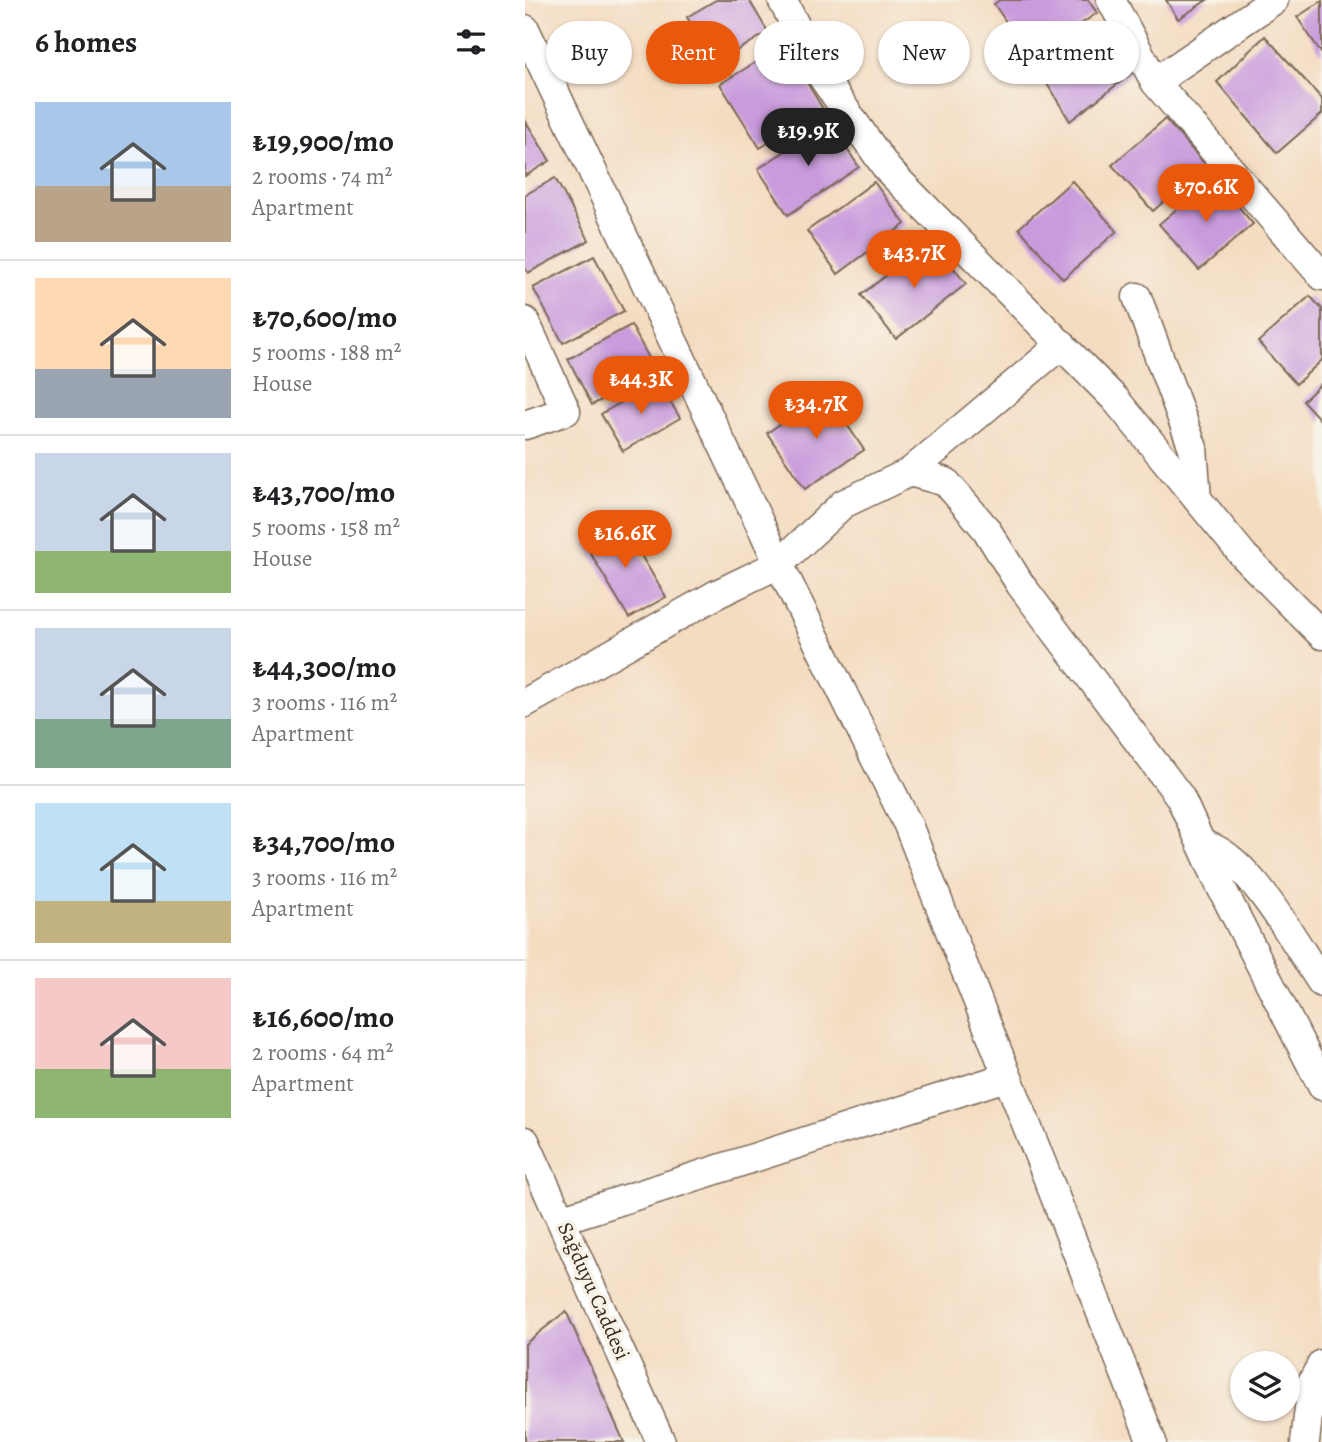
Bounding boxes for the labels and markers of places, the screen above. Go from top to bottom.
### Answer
pin: ₺19.9K [751,108,865,168]
pin: ₺70.6K [1149,164,1263,224]
pin: ₺43.7K [857,230,971,290]
pin: ₺44.3K [584,356,698,416]
pin: ₺34.7K [759,382,873,441]
pin: ₺16.6K [568,510,682,570]

